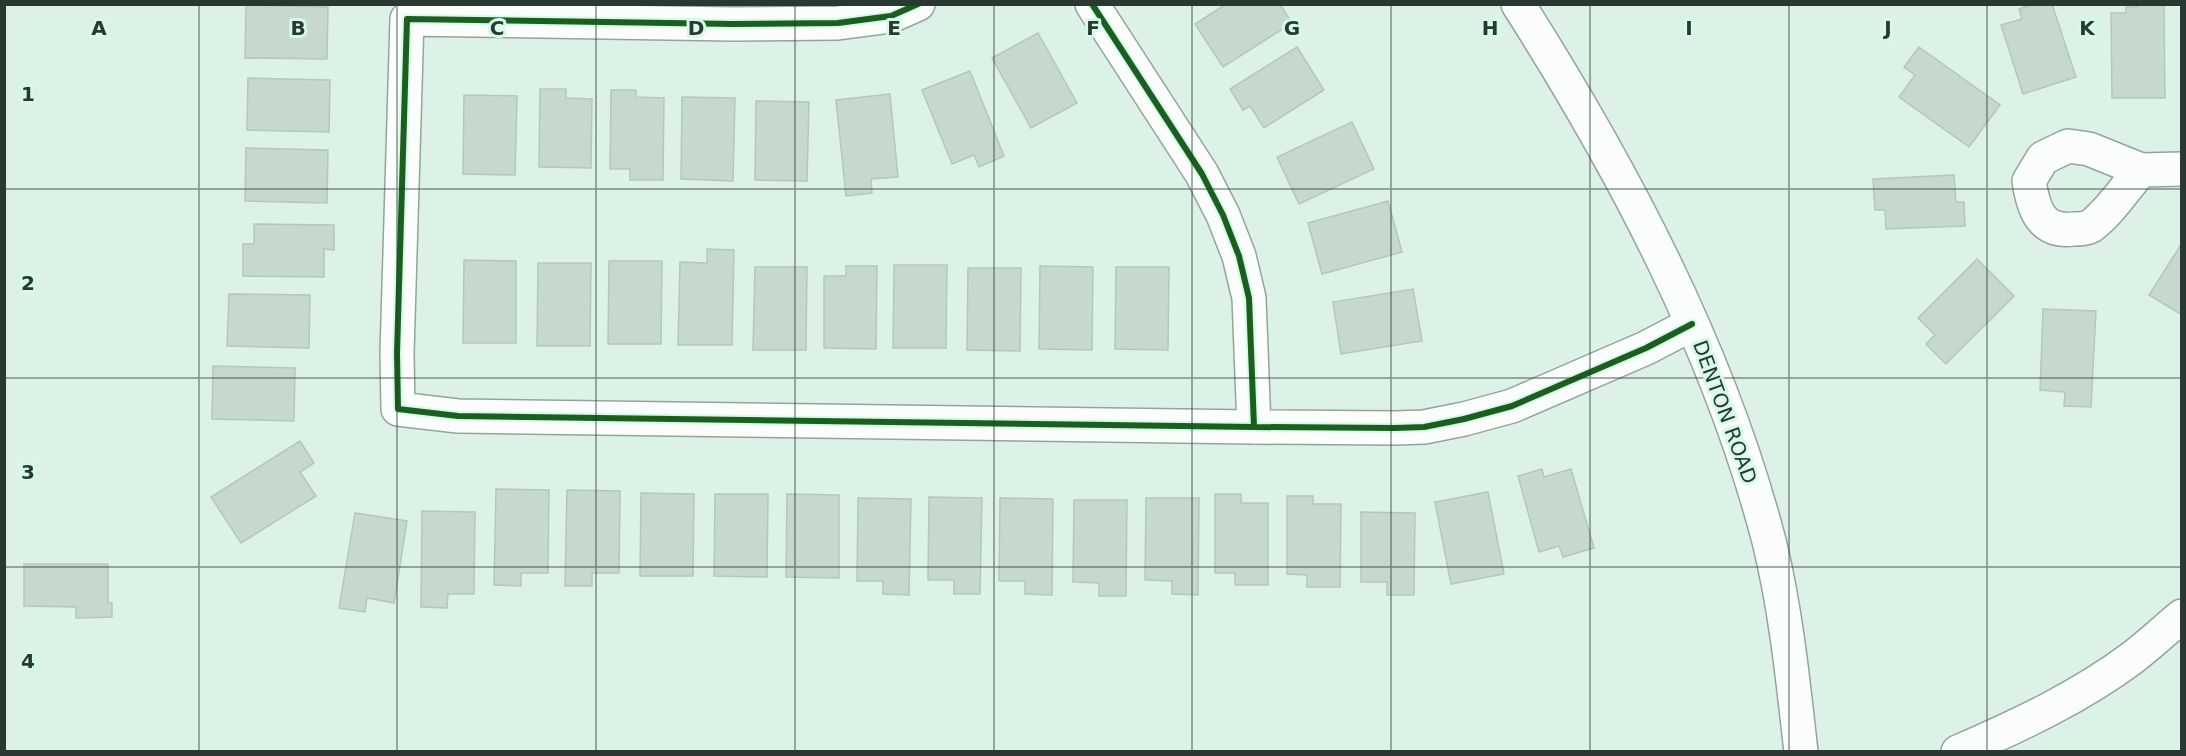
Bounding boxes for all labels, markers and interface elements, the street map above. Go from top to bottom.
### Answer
text: A [91,16,107,40]
text: B [290,16,306,40]
text: C [490,16,504,40]
text: D [688,16,704,40]
text: E [887,16,901,40]
text: F [1086,16,1100,40]
text: G [1284,16,1300,40]
text: H [1482,16,1498,40]
text: I [1685,16,1693,40]
text: J [1882,16,1892,40]
text: K [2079,16,2096,40]
text: 1 [21,82,35,106]
text: 2 [21,271,35,295]
street label: DENTON ROAD [1688,337,1762,487]
text: 3 [21,460,35,484]
text: 4 [21,649,35,673]

